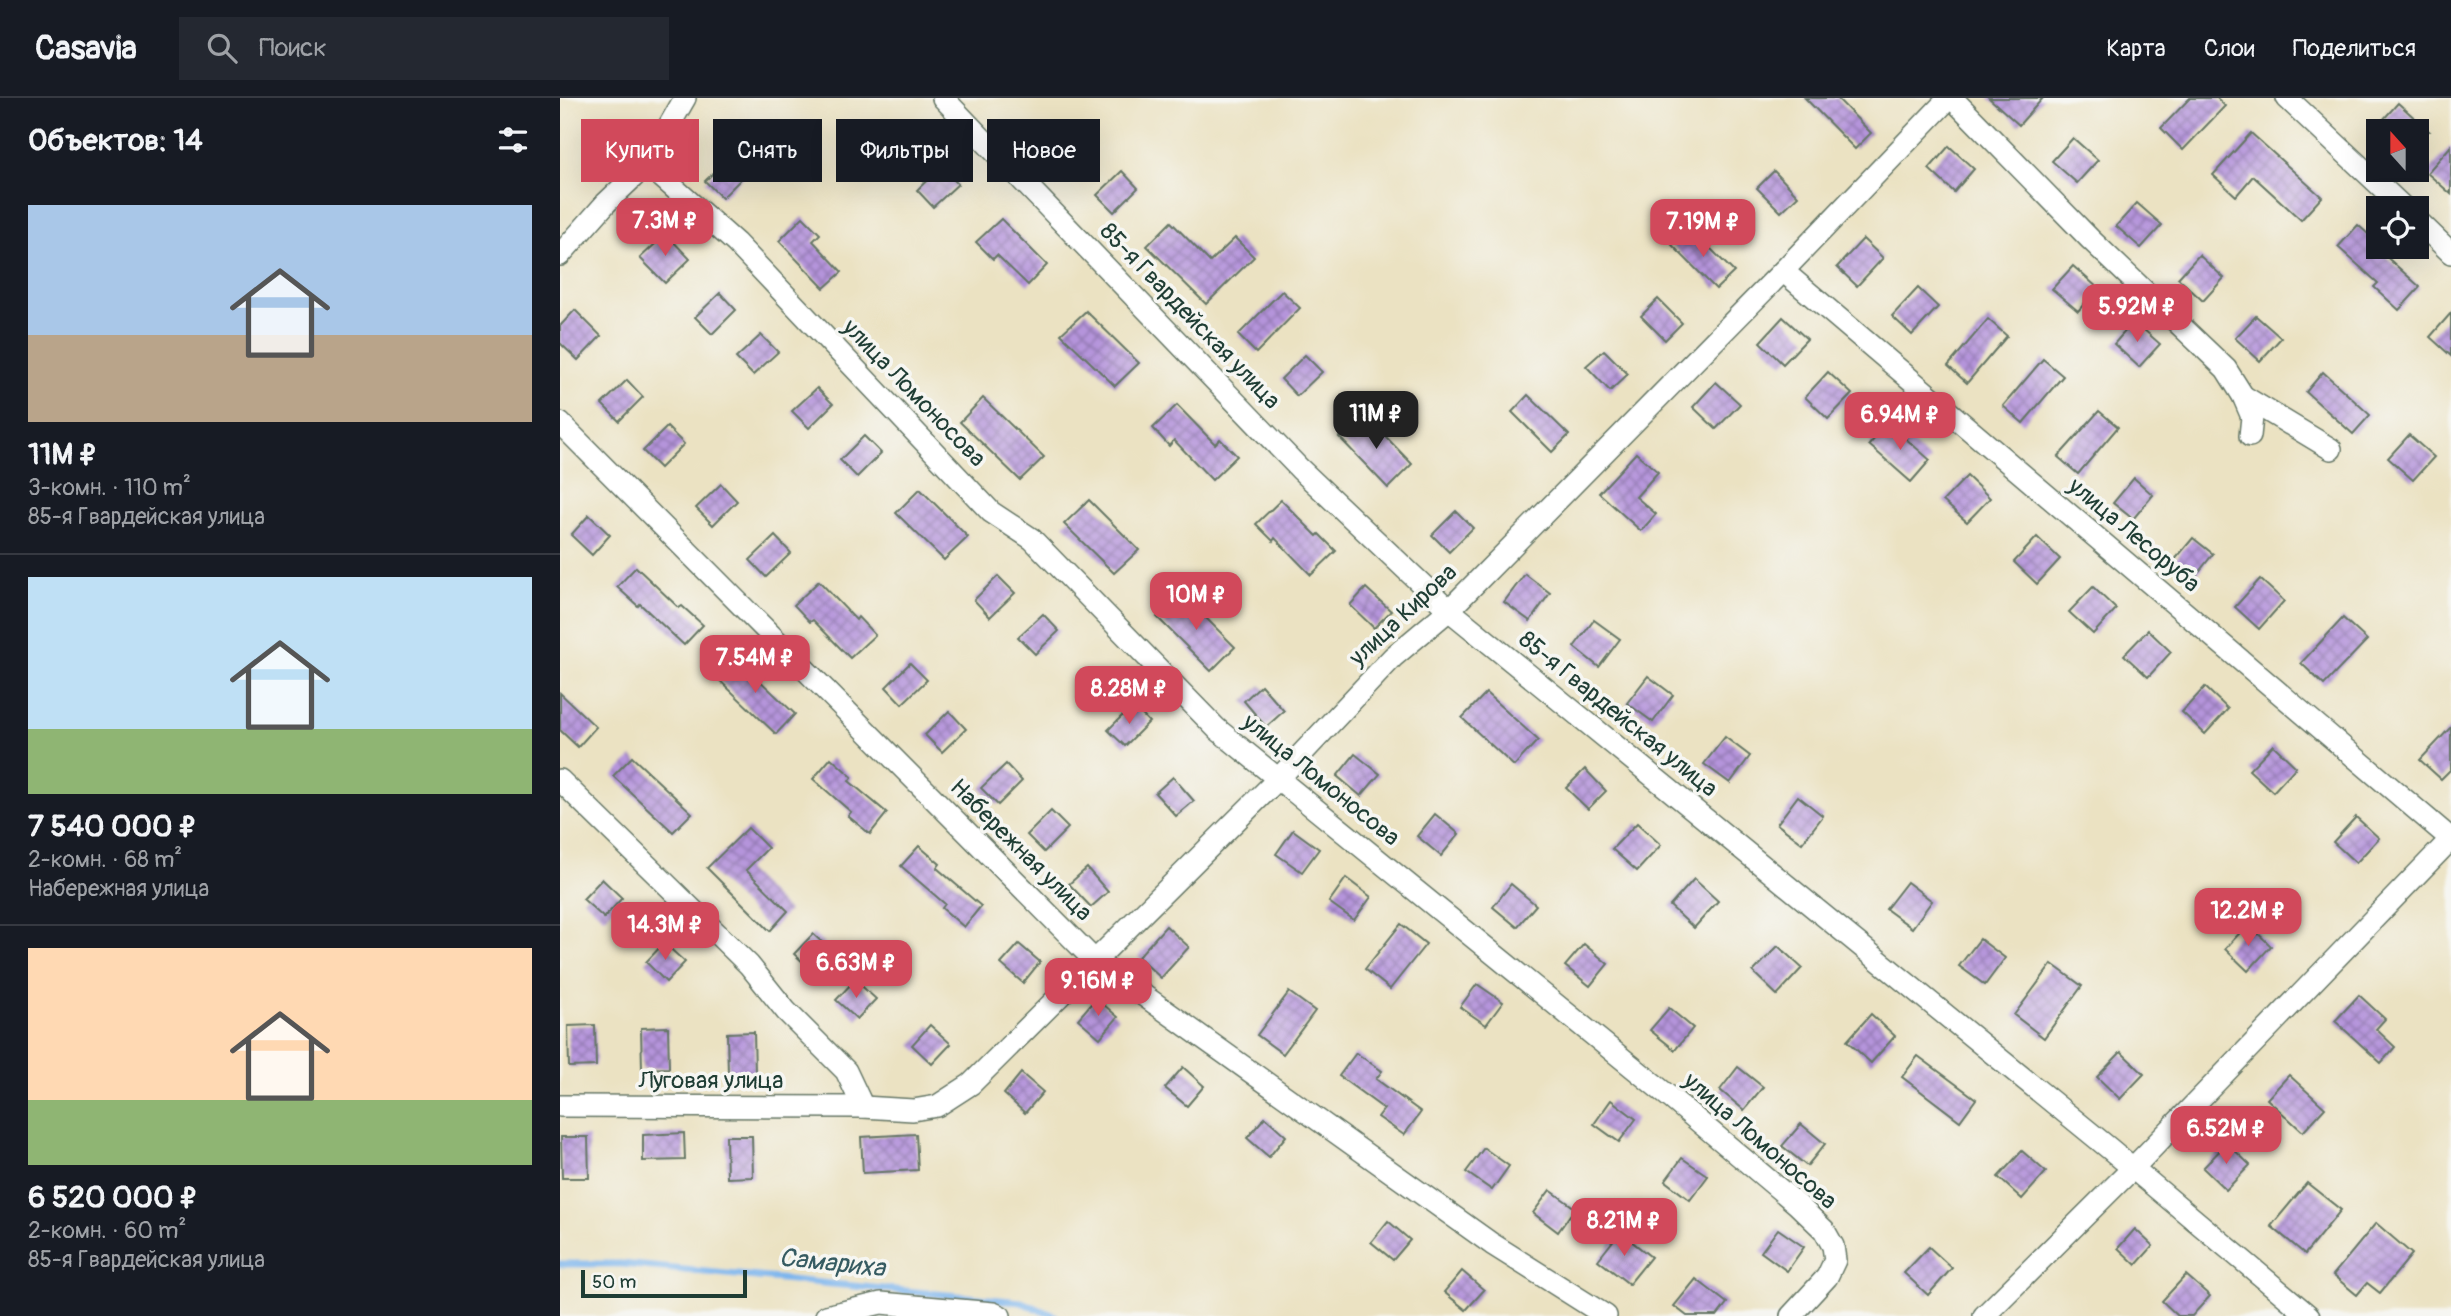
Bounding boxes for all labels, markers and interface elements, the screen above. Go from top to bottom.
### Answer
search box [179,17,669,80]
text: Casavia [35,28,137,69]
icon: search [203,29,241,67]
text: Поиск [259,32,327,64]
text: Карта [2106,34,2166,63]
text: Слои [2204,34,2255,63]
text: Поделиться [2293,34,2416,63]
chip: Купить [581,119,699,182]
chip: Снять [713,119,822,182]
chip: Фильтры [836,119,973,182]
chip: Новое [987,119,1100,182]
north arrow [2366,119,2429,182]
map controls [2366,119,2429,259]
icon: filters [494,121,532,159]
text: Объектов: 14 [28,122,203,159]
button: locate [2366,196,2429,259]
pin: 7.3M ₽ [608,198,722,258]
pin: 7.19M ₽ [1638,200,1768,259]
text: 7.3M ₽ [632,206,698,235]
text: 7.19M ₽ [1666,207,1740,236]
street label: 85-я Гвардейская улица [1094,217,1286,415]
icon: home [217,250,343,376]
pin: 5.92M ₽ [2072,285,2202,344]
text: 5.92M ₽ [2098,292,2176,321]
street label: улица Ломоносова [836,312,992,473]
pin: 11M ₽ [1327,392,1425,451]
pin: 6.94M ₽ [1835,392,1965,452]
text: 11M ₽ [1349,399,1403,428]
text: 6.94M ₽ [1861,400,1939,429]
text: 11M ₽ [28,436,98,473]
street label: улица Лесоруба [2062,471,2206,598]
text: 3-комн. · 110 m² [28,473,191,502]
text: 85-я Гвардейская улица [28,502,265,531]
street label: улица Кирова [1342,558,1463,673]
pin: 10M ₽ [1147,573,1245,632]
text: 10M ₽ [1166,580,1226,609]
icon: home [217,622,343,748]
street label: 85-я Гвардейская улица [1513,625,1723,803]
pin: 7.54M ₽ [690,636,820,695]
text: 7.54M ₽ [716,643,794,672]
pin: 8.28M ₽ [1064,666,1194,726]
text: 8.28M ₽ [1091,674,1167,703]
street label: улица Ломоносова [1236,707,1405,852]
street label: Набережная улица [944,773,1098,927]
text: 7 540 000 ₽ [28,808,197,845]
text: 2-комн. · 68 m² [28,845,182,874]
text: Набережная улица [28,874,209,903]
pin: 12.2M ₽ [2183,888,2313,948]
text: 12.2M ₽ [2210,896,2286,925]
pin: 14.3M ₽ [600,902,730,962]
text: 14.3M ₽ [627,910,703,939]
pin: 6.63M ₽ [791,940,921,1000]
text: 6.63M ₽ [816,948,896,977]
pin: 9.16M ₽ [1033,958,1163,1018]
text: 9.16M ₽ [1061,966,1135,995]
icon: home [217,993,343,1119]
street label: Луговая улица [638,1066,783,1095]
street label: улица Ломоносова [1677,1066,1843,1216]
pin: 6.52M ₽ [2161,1107,2291,1166]
text: 6.52M ₽ [2186,1114,2266,1143]
text: 6 520 000 ₽ [28,1179,198,1216]
pin: 8.21M ₽ [1559,1198,1689,1258]
text: 8.21M ₽ [1587,1206,1661,1235]
text: 2-комн. · 60 m² [28,1216,186,1245]
water label: Самариха [777,1242,888,1285]
text: 85-я Гвардейская улица [28,1245,265,1274]
scale bar [581,1267,747,1299]
text: 50 m [592,1270,636,1294]

